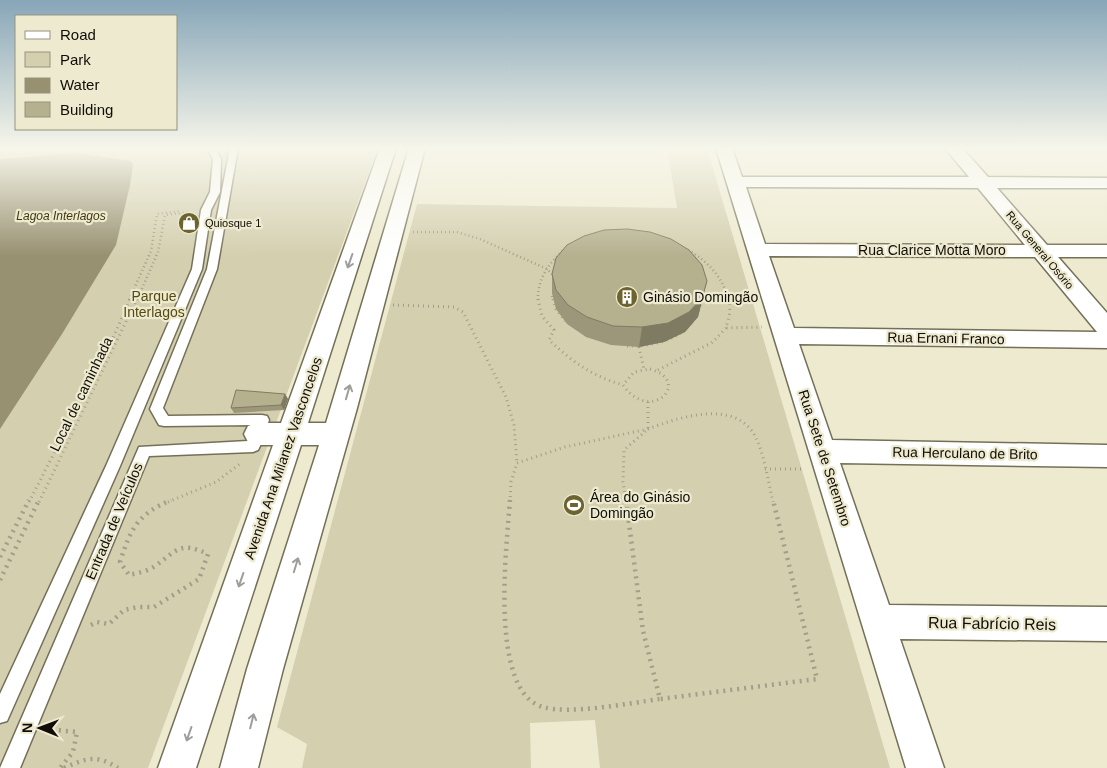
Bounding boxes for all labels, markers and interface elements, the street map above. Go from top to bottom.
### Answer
legend [15,15,178,130]
text: Road [60,26,96,43]
text: Park [60,51,91,68]
text: Water [60,76,99,93]
text: Building [60,101,113,118]
water label: Lagoa Interlagos [16,209,106,223]
street label: Rua General Osório [1004,209,1076,291]
shop icon: Quiosque 1 [177,211,201,235]
place label: Quiosque 1 [205,217,261,229]
street label: Rua Clarice Motta Moro [858,242,1006,258]
one-way arrow [345,253,355,269]
building icon: Ginásio Domingão [615,285,639,309]
park label: Parque Interlagos [123,288,185,320]
place label: Ginásio Domingão [643,289,758,305]
street label: Rua Ernani Franco [887,329,1005,347]
street label: Local de caminhada [46,334,116,454]
street label: Avenida Ana Milanez Vasconcelos [241,355,325,561]
one-way arrow [344,385,354,401]
street label: Rua Sete de Setembro [795,388,855,528]
street label: Rua Herculano de Brito [892,444,1038,462]
street label: Entrada de Veículos [82,460,146,582]
place label: Área do Ginásio Domingão [590,489,691,521]
sports icon: Área do Ginásio Domingão [562,493,586,517]
one-way arrow [292,557,302,573]
one-way arrow [236,572,245,587]
street label: Rua Fabrício Reis [928,614,1056,633]
north arrow [15,703,65,753]
one-way arrow [248,713,257,729]
text: N [19,723,35,733]
one-way arrow [184,726,193,741]

